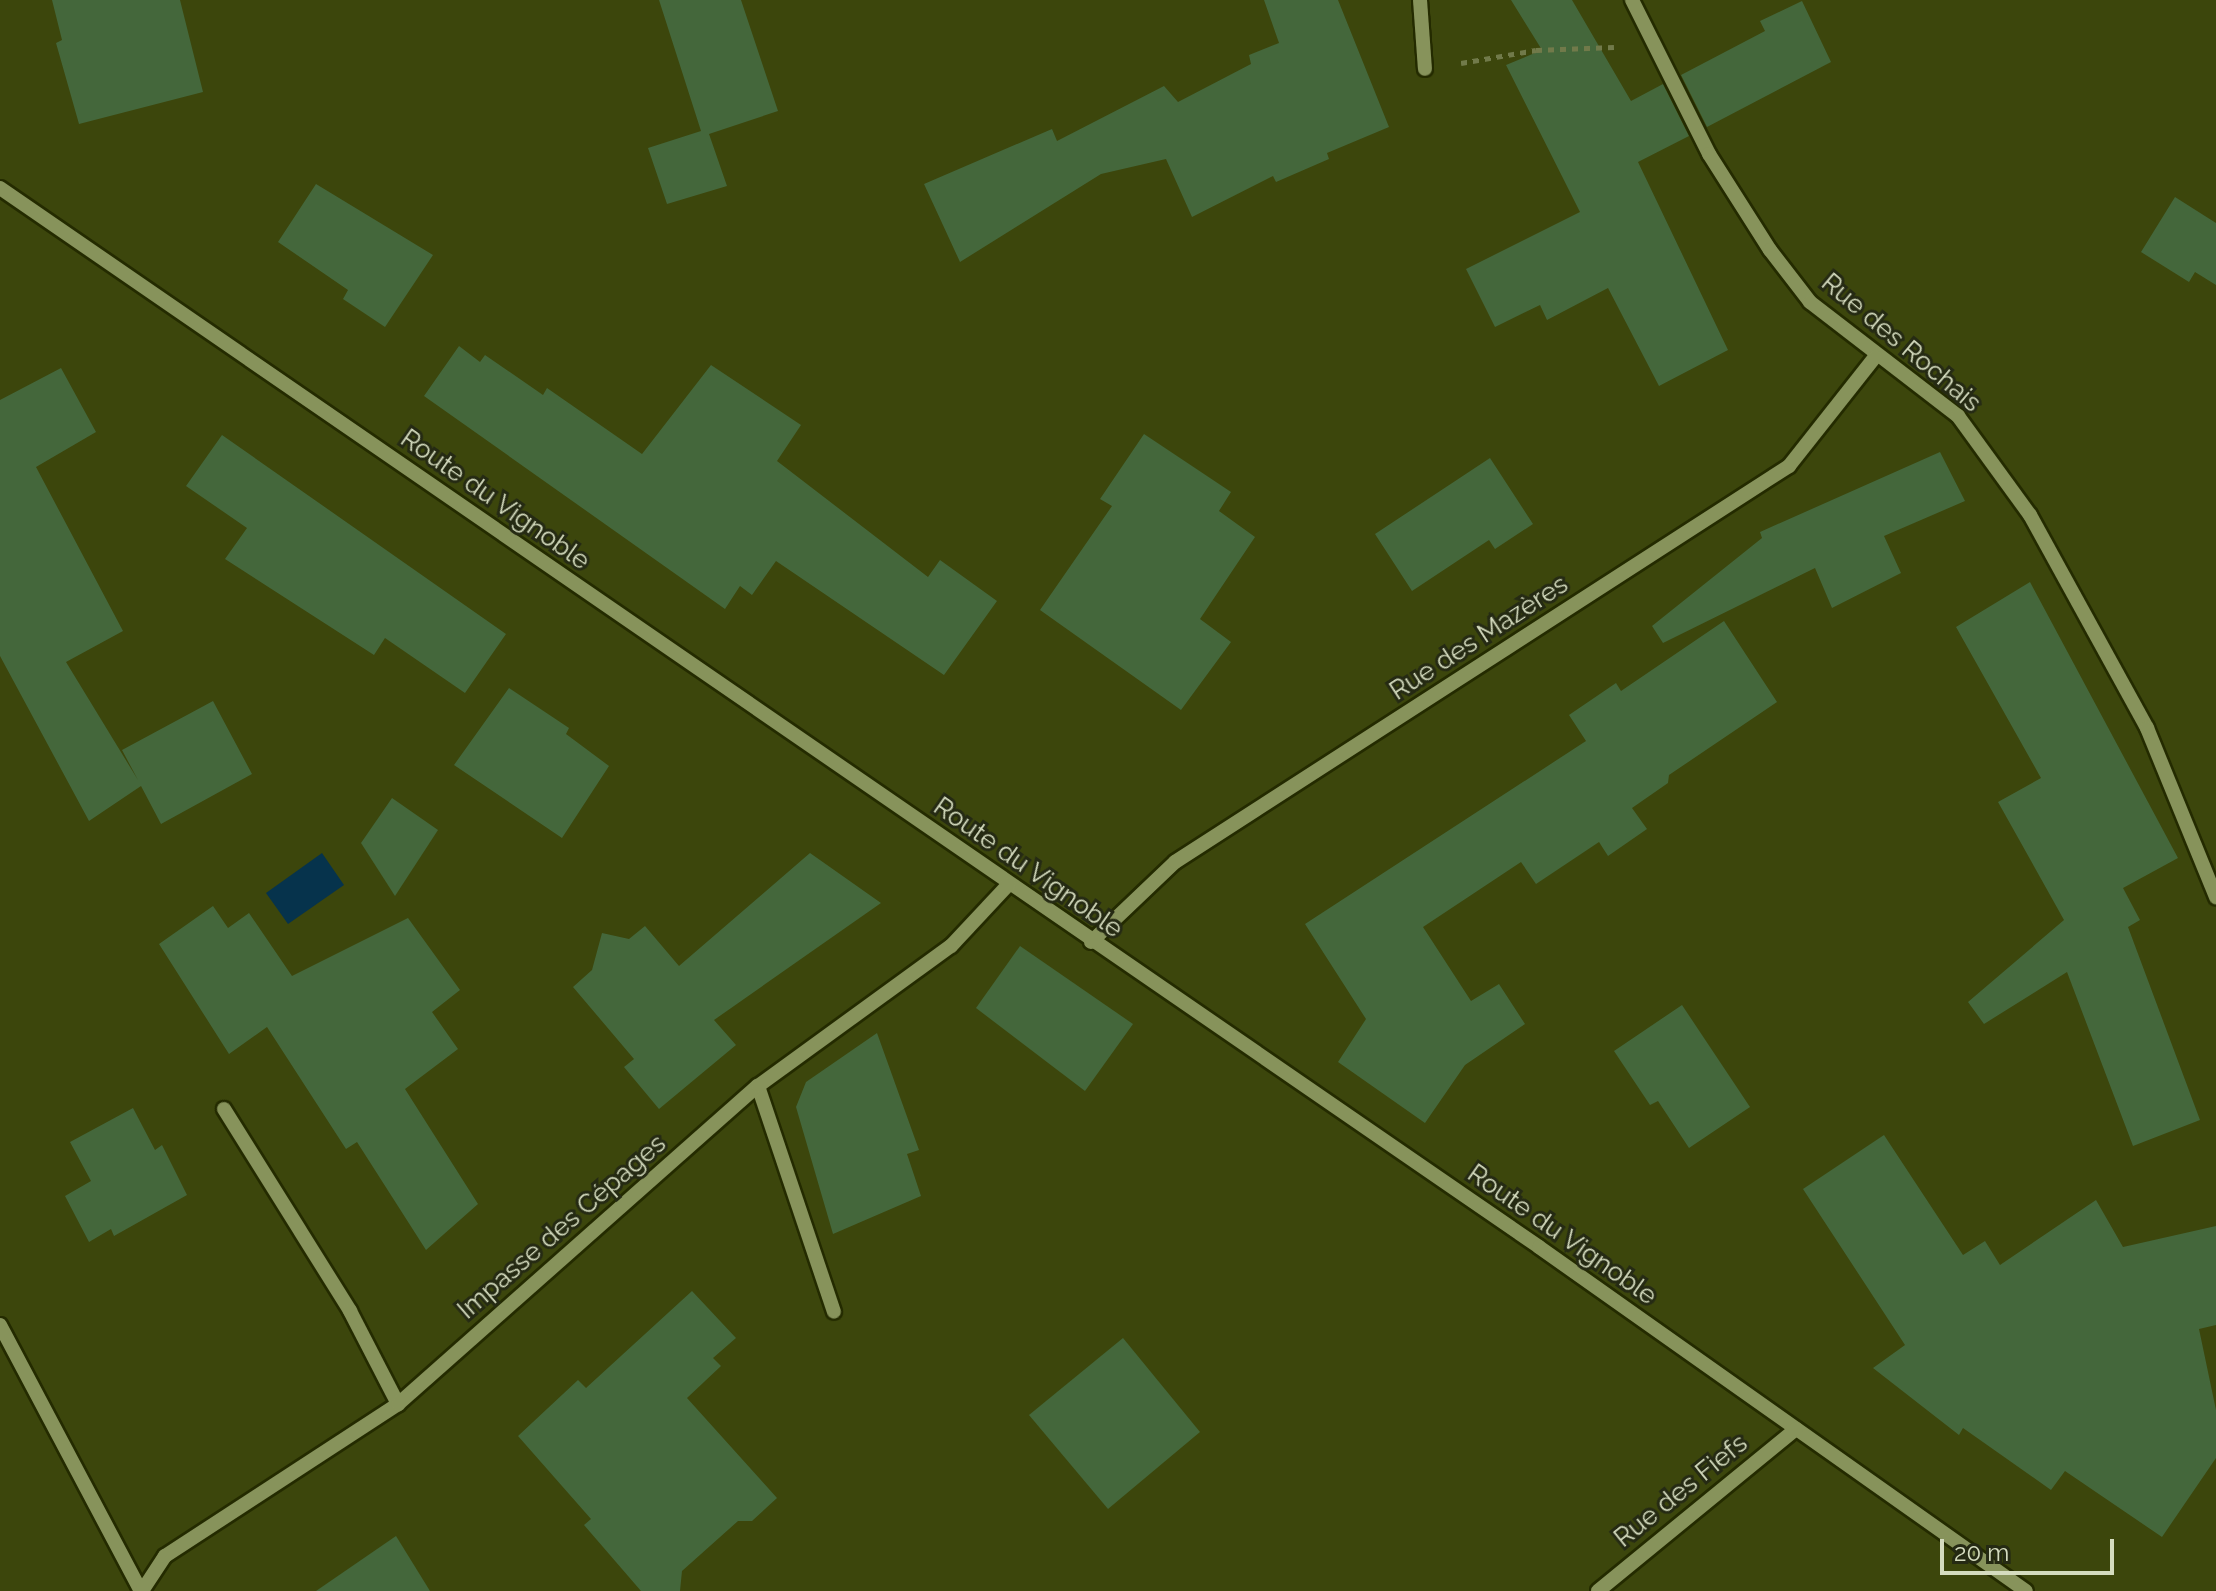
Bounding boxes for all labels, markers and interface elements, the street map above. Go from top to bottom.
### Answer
street label: Rue des Rochais [1815,267,1987,419]
street label: Route du Vignoble [394,423,596,577]
street label: Rue des Mazères [1384,569,1574,707]
street label: Route du Vignoble [927,791,1129,945]
street label: Impasse des Cépages [452,1128,672,1326]
street label: Route du Vignoble [1461,1158,1663,1312]
street label: Rue des Fiefs [1608,1428,1754,1554]
scale bar [1944,1523,2118,1573]
text: 20 m [1954,1538,2009,1567]

